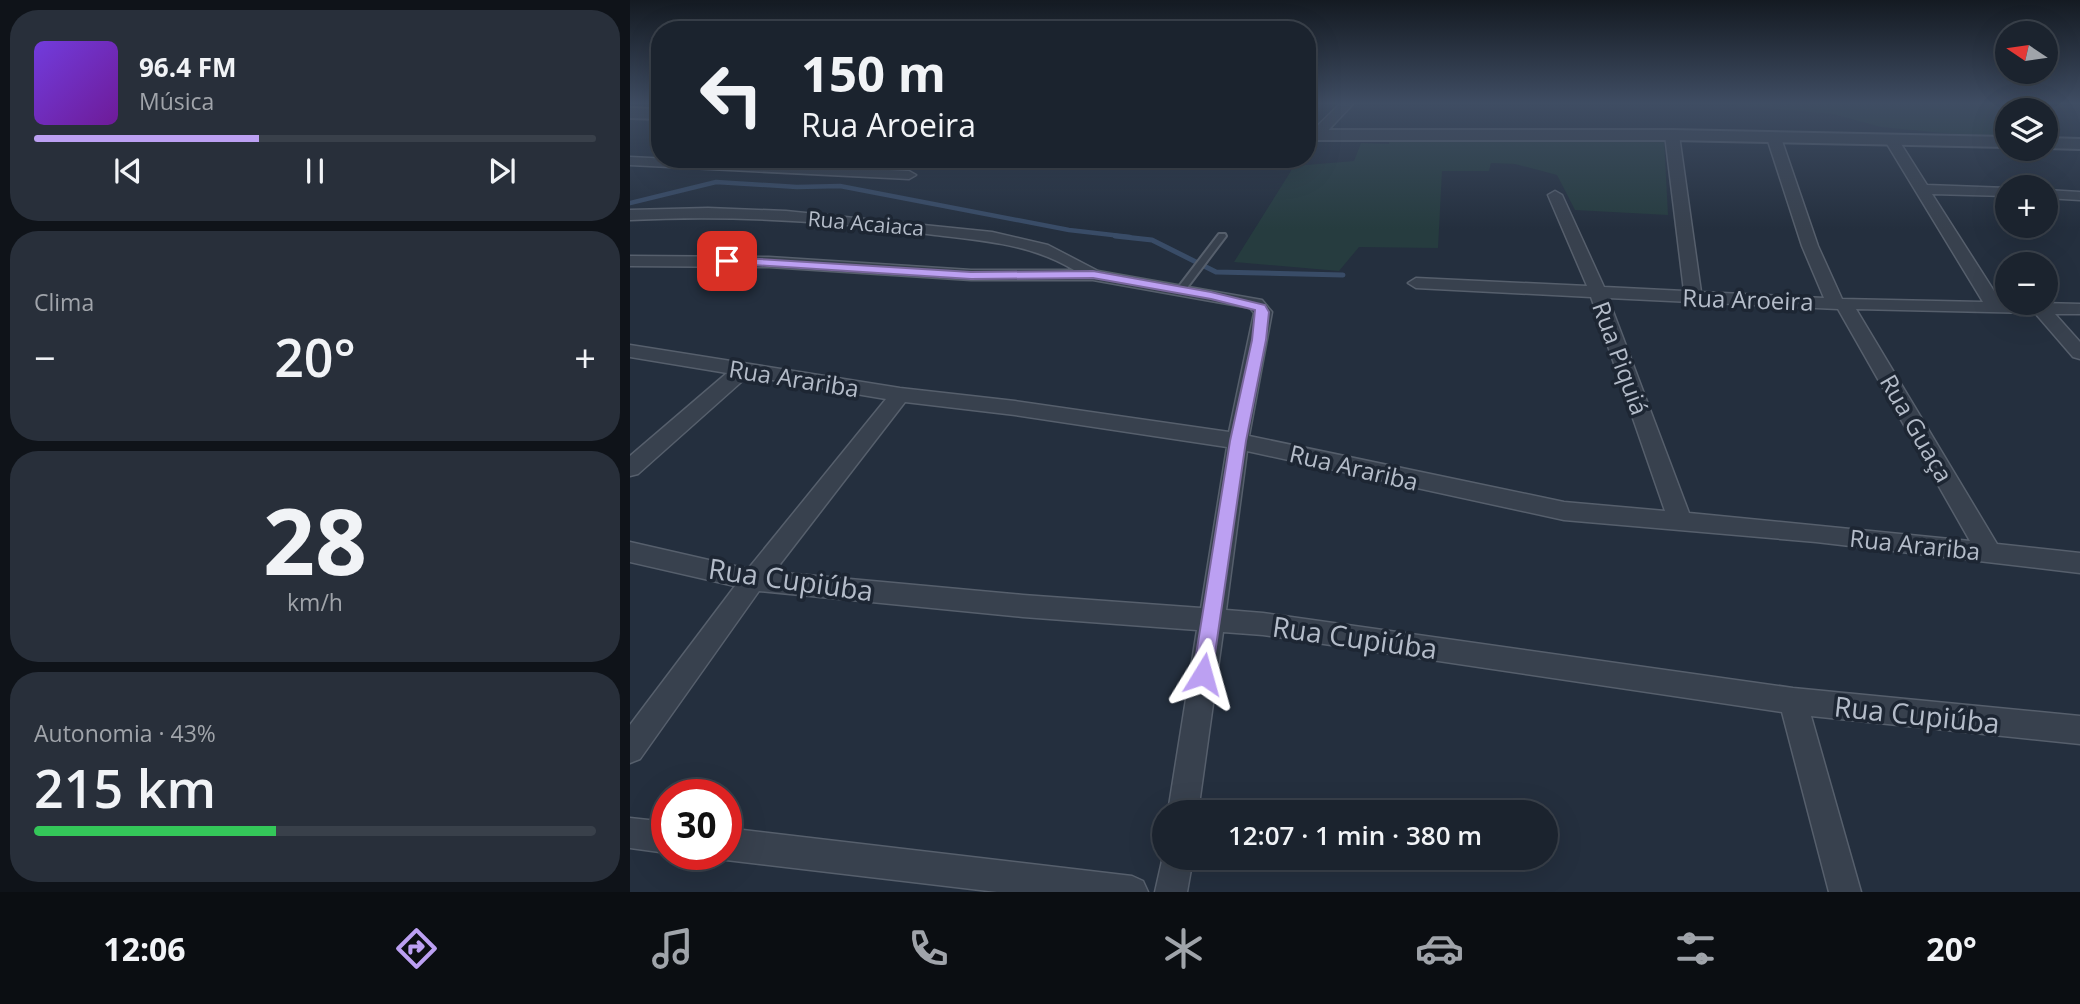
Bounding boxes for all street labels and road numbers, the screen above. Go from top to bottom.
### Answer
street label: Rua Acaiaca [807,204,925,242]
street label: Rua Aroeira [1682,280,1814,318]
street label: Rua Piquiá [1585,297,1657,419]
street label: Rua Arariba [727,351,861,405]
street label: Rua Guaça [1873,368,1961,488]
street label: Rua Arariba [1286,436,1422,498]
street label: Rua Arariba [1848,521,1982,567]
street label: Rua Cupiúba [706,549,876,609]
street label: Rua Cupiúba [1270,607,1440,667]
street label: Rua Cupiúba [1832,686,2002,742]

